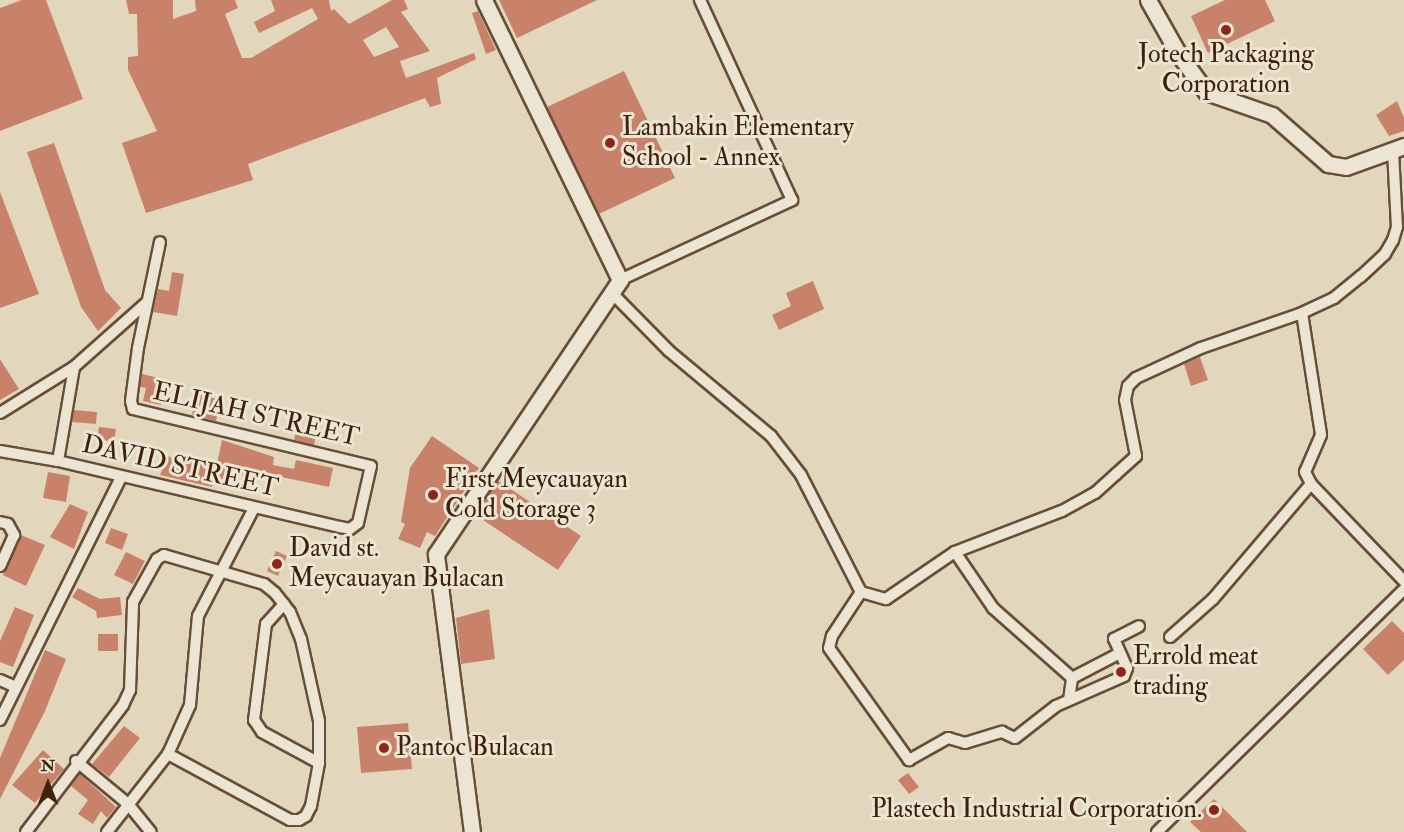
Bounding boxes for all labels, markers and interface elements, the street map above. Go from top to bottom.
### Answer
marker: Jotech Packaging Corporation [1219,23,1233,37]
place label: Jotech Packaging Corporation [1138,39,1314,100]
place label: Lambakin Elementary School - Annex [622,112,854,174]
marker: Lambakin Elementary School - Annex [603,136,617,150]
street label: ELIJAH STREET [150,376,362,454]
street label: DAVID STREET [79,429,281,505]
place label: First Meycauayan Cold Storage 3 [445,464,628,526]
marker: First Meycauayan Cold Storage 3 [426,488,440,502]
place label: David st. Meycauayan Bulacan [289,533,504,594]
marker: David st. Meycauayan Bulacan [270,557,284,571]
place label: Errold meat trading [1133,641,1258,702]
marker: Errold meat trading [1114,665,1128,679]
place label: Pantoc Bulacan [396,732,554,764]
marker: Pantoc Bulacan [377,741,391,755]
north arrow [18,754,78,814]
text: N [41,756,55,776]
place label: Plastech Industrial Corporation. [871,794,1202,826]
marker: Plastech Industrial Corporation. [1207,803,1221,817]

